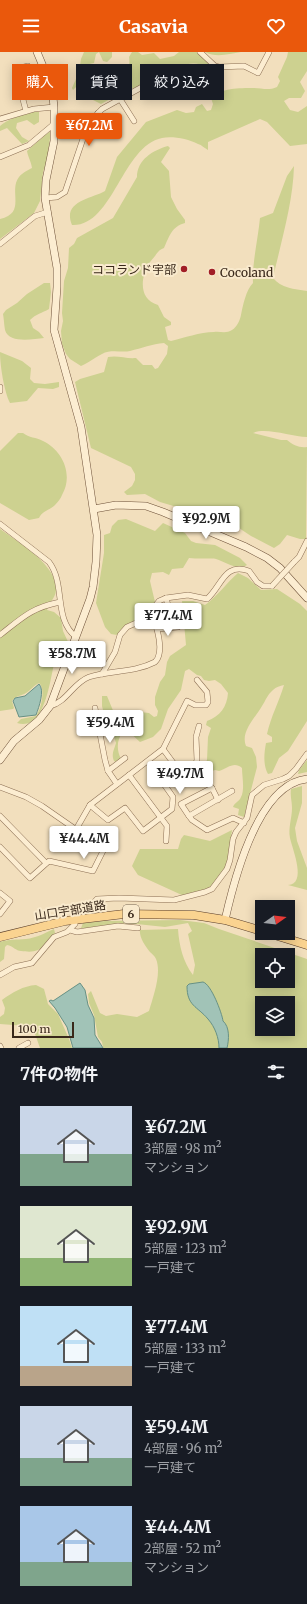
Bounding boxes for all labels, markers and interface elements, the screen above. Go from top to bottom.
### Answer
icon: menu [20,15,42,37]
text: Casavia [119,15,188,38]
icon: heart [265,15,287,37]
chip: 購入 [12,64,68,100]
chip: 賃貸 [76,64,132,100]
chip: 絞り込み [140,64,224,100]
pin: ¥67.2M [56,113,122,147]
text: ¥67.2M [65,117,113,134]
place label: ココランド宇部 [92,262,176,277]
marker: ココランド宇部 [179,264,189,274]
place label: Cocoland [220,265,273,280]
marker: Cocoland [207,267,217,277]
pin: ¥92.9M [173,506,239,540]
text: ¥92.9M [182,510,230,527]
pin: ¥77.4M [135,603,201,637]
text: ¥77.4M [144,607,192,624]
pin: ¥58.7M [39,641,105,675]
text: ¥58.7M [48,645,96,662]
pin: ¥59.4M [77,710,143,744]
text: ¥59.4M [85,714,135,731]
pin: ¥49.7M [147,761,213,795]
text: ¥49.7M [156,765,204,782]
pin: ¥44.4M [51,826,117,860]
text: ¥44.4M [58,830,110,847]
street label: 山口宇部道路 [33,897,107,923]
north arrow [255,900,295,940]
map controls [255,900,295,1036]
road number: 6 [123,905,139,923]
button: locate [255,948,295,988]
button: layers [255,996,295,1036]
scale bar [12,1020,74,1039]
text: 100 m [18,1022,50,1036]
icon: filters [265,1061,287,1083]
text: 7件の物件 [20,1063,98,1085]
text: ¥67.2M [144,1116,207,1138]
icon: home [52,1122,100,1170]
text: 3部屋 · 98 m² [144,1140,221,1157]
text: マンション [144,1159,209,1176]
text: ¥92.9M [144,1216,208,1238]
icon: home [52,1222,100,1270]
text: 5部屋 · 123 m² [144,1240,227,1257]
text: 一戸建て [144,1259,196,1276]
text: ¥77.4M [144,1316,208,1338]
icon: home [52,1322,100,1370]
text: 5部屋 · 133 m² [144,1340,226,1357]
text: 一戸建て [144,1359,196,1376]
text: ¥59.4M [144,1416,208,1438]
icon: home [52,1422,100,1470]
text: 4部屋 · 96 m² [144,1440,222,1457]
text: 一戸建て [144,1459,196,1476]
text: ¥44.4M [144,1516,211,1538]
icon: home [52,1522,100,1570]
text: 2部屋 · 52 m² [144,1540,221,1557]
text: マンション [144,1559,209,1576]

